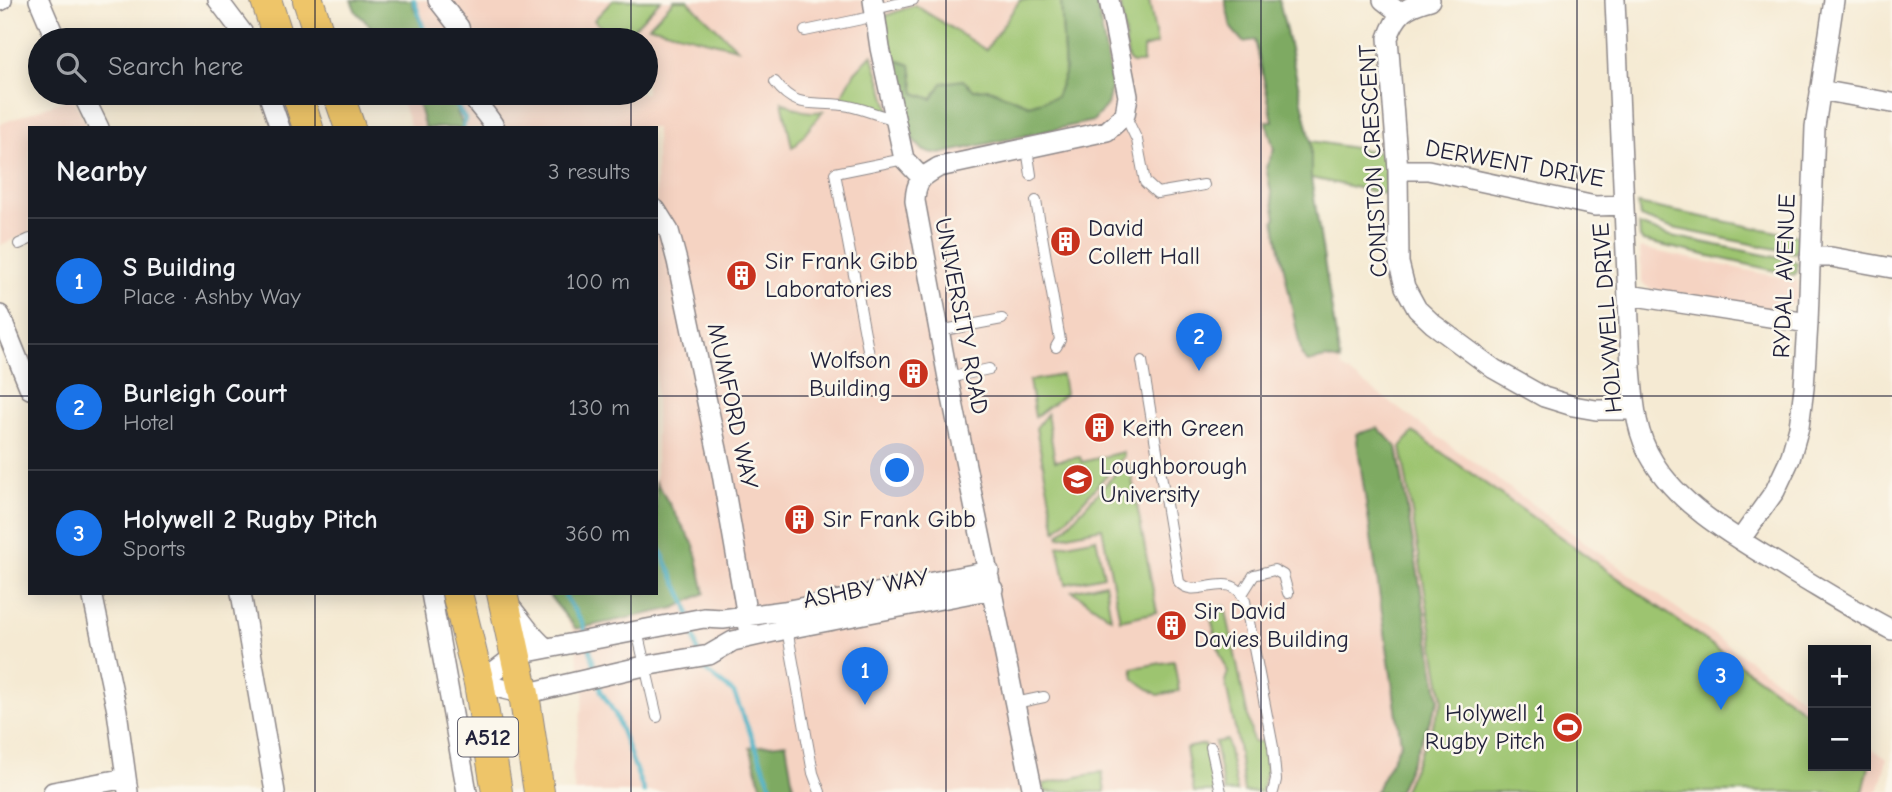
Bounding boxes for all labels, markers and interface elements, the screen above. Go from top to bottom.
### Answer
search box [28,28,658,105]
street label: CONISTON CRESCENT [1353,43,1393,278]
icon: search [52,48,90,86]
text: Search here [108,52,243,82]
street label: DERWENT DRIVE [1423,133,1607,193]
text: Nearby [56,154,147,189]
text: 3 results [548,158,630,185]
street label: RYDAL AVENUE [1767,193,1801,359]
place label: David Collett Hall [1088,214,1200,270]
street label: UNIVERSITY ROAD [929,215,995,417]
street label: HOLYWELL DRIVE [1586,222,1628,414]
building icon: David Collett Hall [1048,225,1082,259]
place label: Sir Frank Gibb Laboratories [765,247,918,303]
text: S Building [123,253,237,283]
building icon: Sir Frank Gibb Laboratories [725,258,759,292]
text: 1 [74,268,84,295]
text: 100 m [566,268,630,295]
text: Place · Ashby Way [123,283,301,310]
pin: 2 [1176,313,1222,371]
street label: MUMFORD WAY [702,320,764,492]
place label: Wolfson Building [809,346,891,402]
building icon: Wolfson Building [897,357,931,391]
text: Burleigh Court [123,379,287,409]
text: 2 [73,394,85,421]
text: 130 m [569,394,630,421]
text: Hotel [123,409,174,436]
building icon: Keith Green [1082,411,1116,445]
place label: Keith Green [1122,414,1244,442]
place label: Loughborough University [1100,452,1247,508]
your location [880,453,914,487]
school or university icon: Loughborough University [1060,463,1094,497]
building icon: Sir Frank Gibb [783,502,817,536]
text: Holywell 2 Rugby Pitch [123,505,378,535]
place label: Sir Frank Gibb [823,505,976,533]
text: 3 [73,520,85,547]
text: 360 m [565,520,630,547]
text: Sports [123,535,185,562]
street label: ASHBY WAY [800,562,932,614]
place label: Sir David Davies Building [1194,597,1349,653]
building icon: Sir David Davies Building [1154,608,1188,642]
map controls [1808,645,1871,771]
button: + [1808,645,1871,708]
pin: 1 [842,647,888,705]
pin: 3 [1698,652,1744,710]
place label: Holywell 1 Rugby Pitch [1425,699,1545,755]
button: − [1808,708,1871,771]
sports icon: Holywell 1 Rugby Pitch [1551,710,1585,744]
road number: A512 [458,718,518,757]

